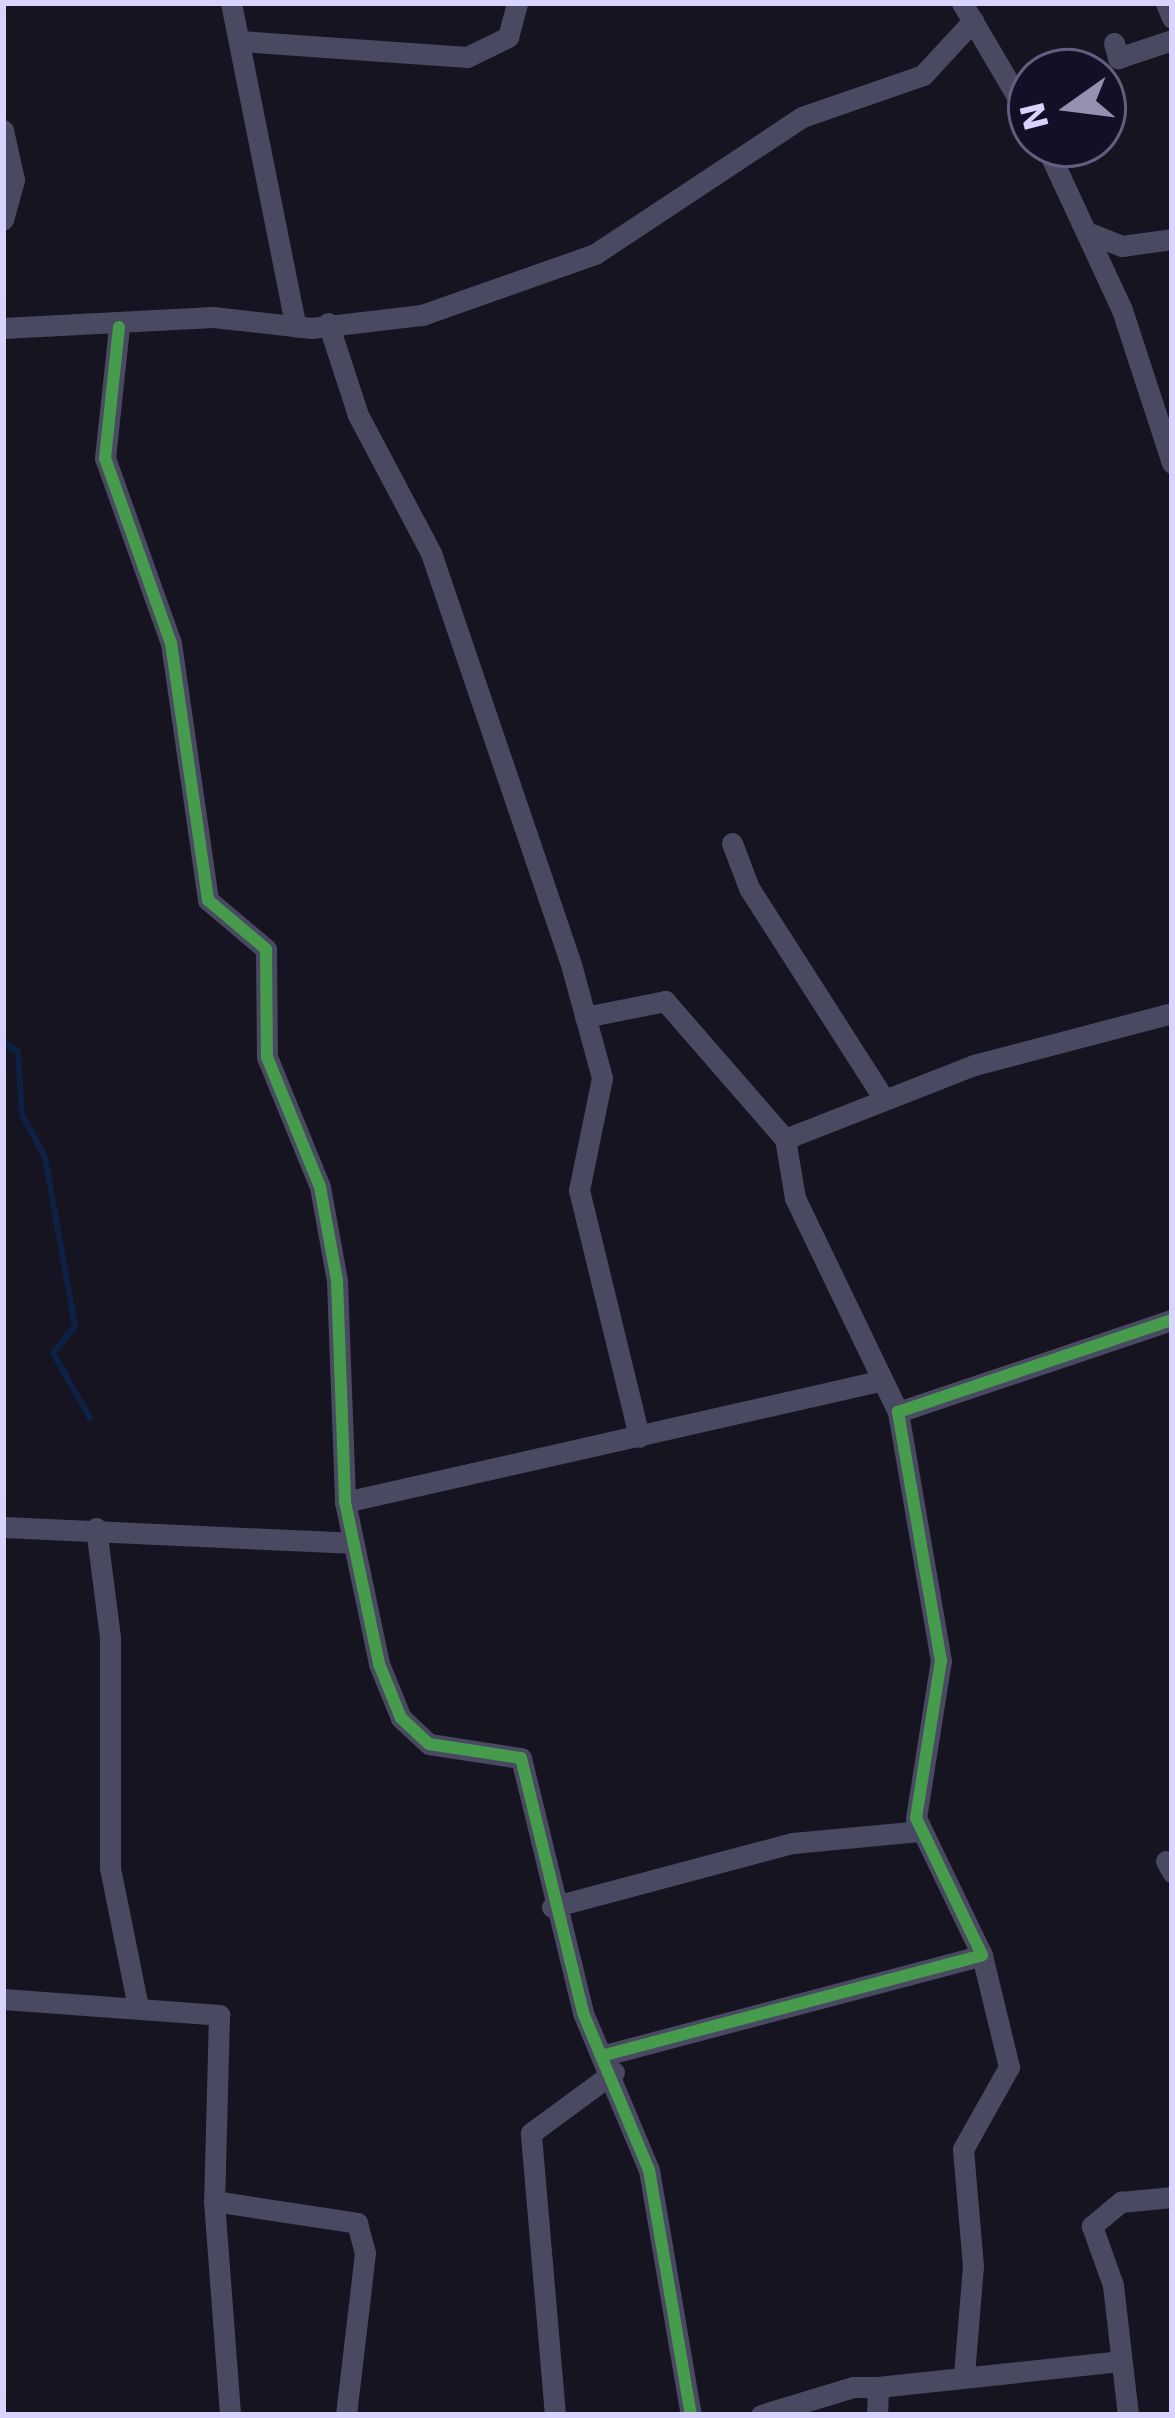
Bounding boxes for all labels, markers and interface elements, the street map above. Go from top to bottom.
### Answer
north arrow [1007,48,1127,168]
text: N [1012,98,1057,134]

